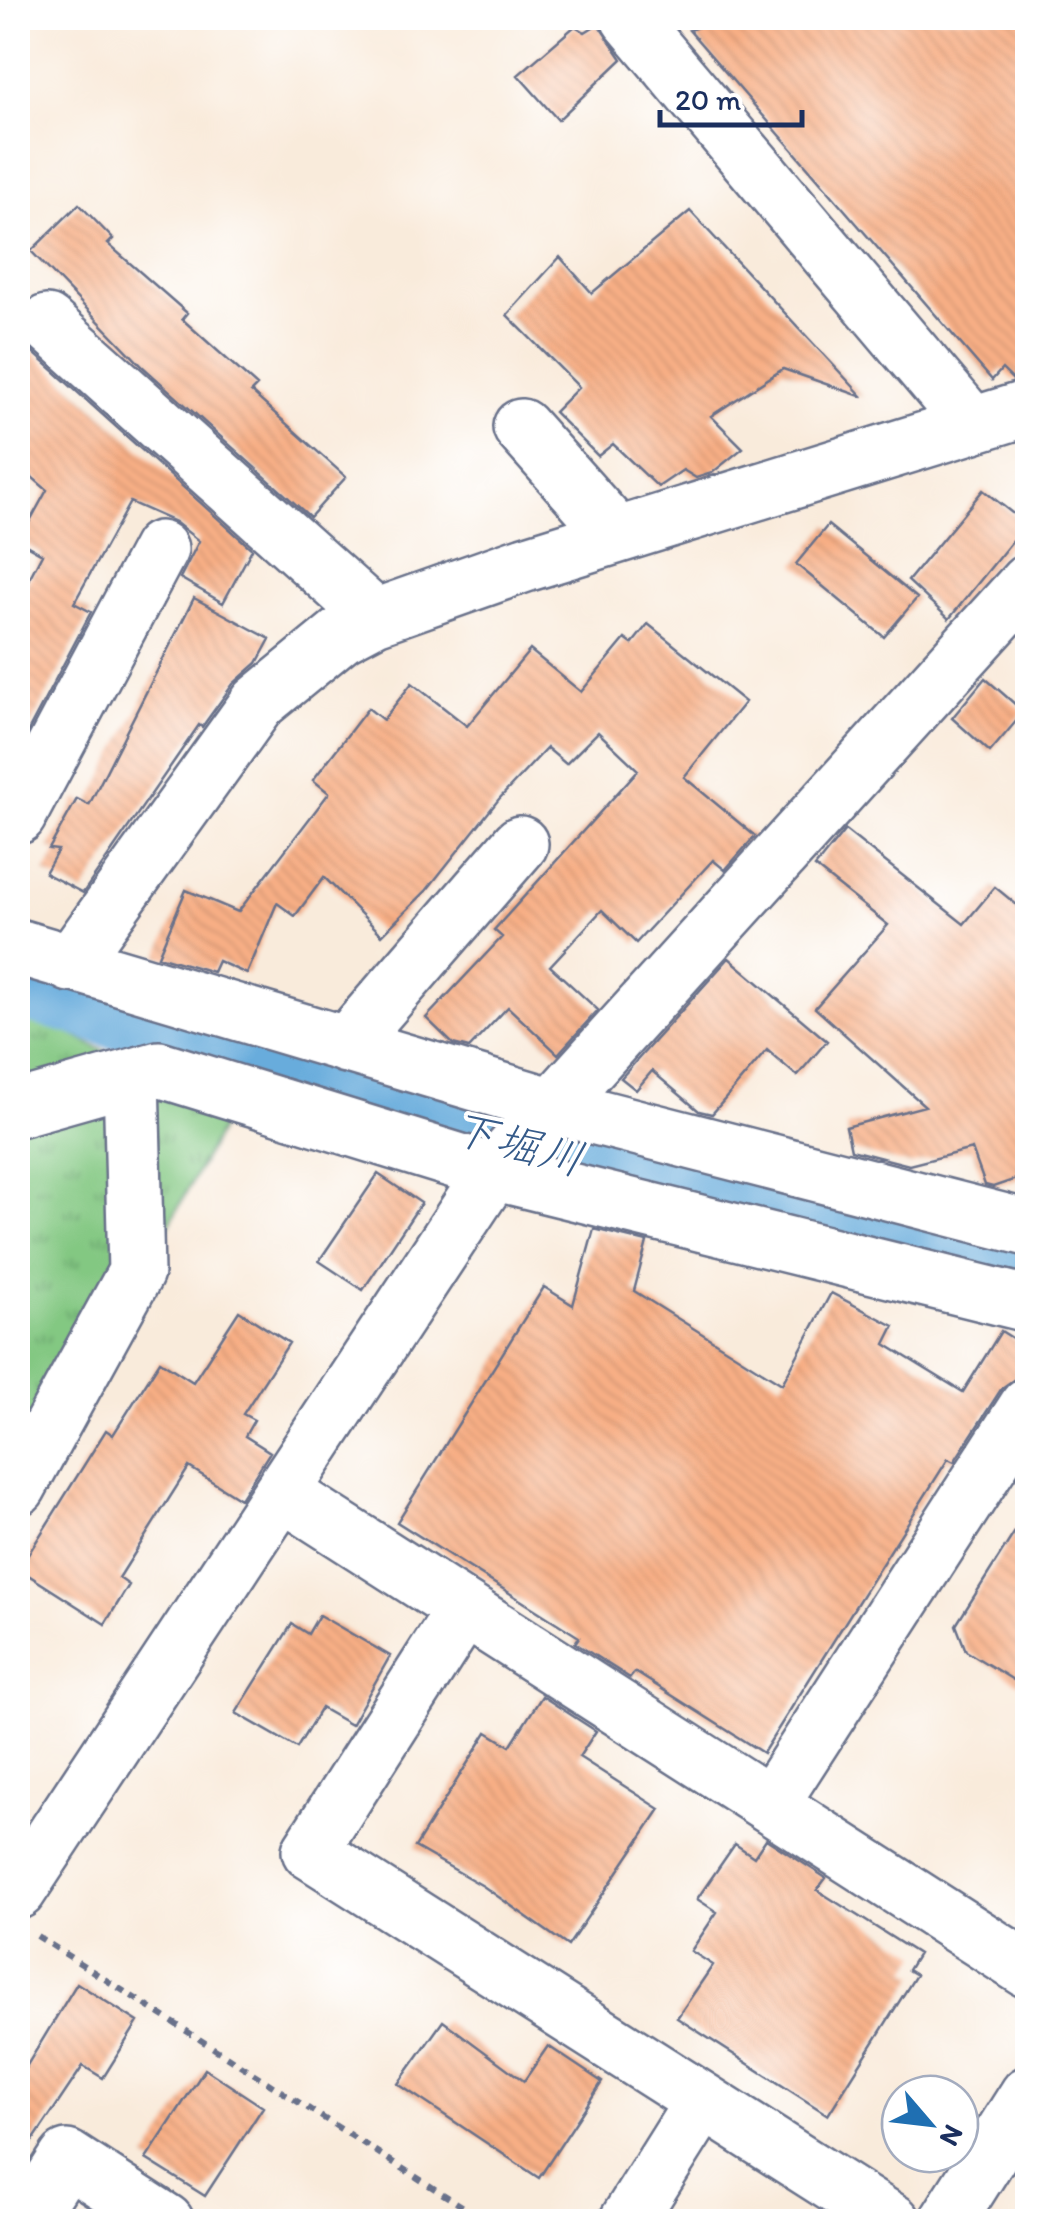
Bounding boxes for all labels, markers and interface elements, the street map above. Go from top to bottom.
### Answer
scale bar [660,65,802,127]
text: 20 m [675,81,741,118]
water label: 下堀川 [446,1099,590,1187]
north arrow [880,2074,980,2174]
text: N [933,2119,972,2152]

